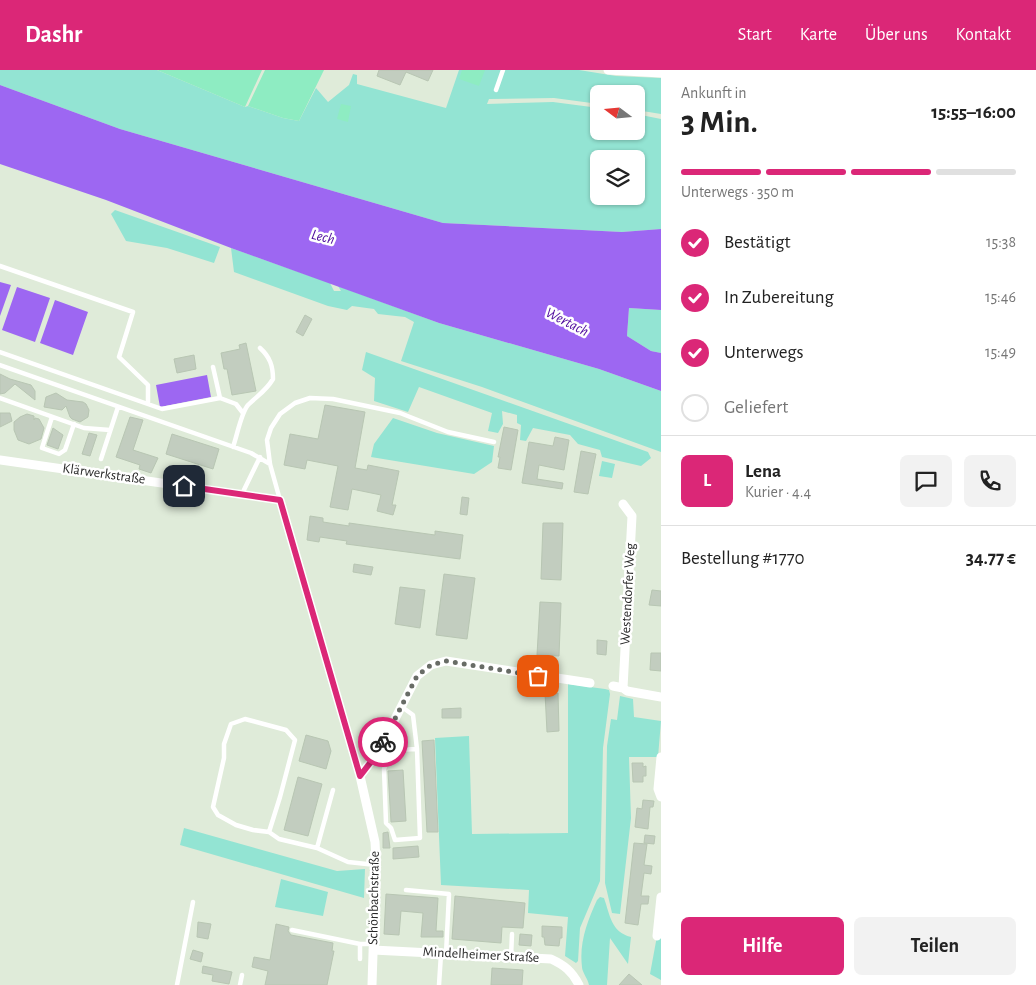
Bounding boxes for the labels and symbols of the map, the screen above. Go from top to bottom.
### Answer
north arrow [590,85,645,140]
water label: Lech [310,227,336,247]
water label: Wertach [543,305,591,339]
street label: Klärwerkstraße [62,461,146,487]
pin [163,465,205,507]
street label: Westendorfer Weg [618,542,638,645]
pin [517,655,559,697]
courier [358,717,408,767]
street label: Schönbachstraße [366,851,382,945]
street label: Mindelheimer Straße [422,945,540,965]

